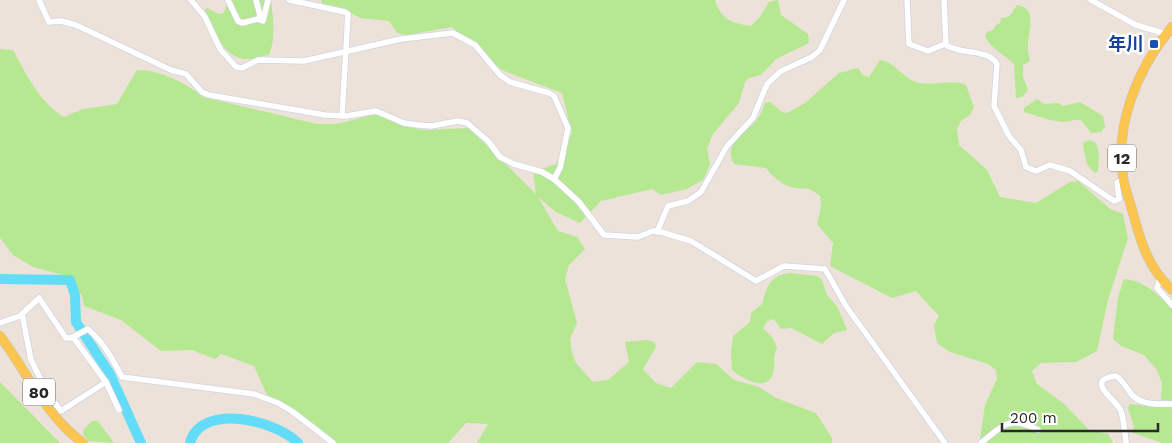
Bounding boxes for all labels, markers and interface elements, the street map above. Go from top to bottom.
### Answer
place label: 年川 [1108,33,1144,54]
marker: 年川 [1148,38,1160,50]
road number: 12 [1108,144,1136,172]
road number: 80 [23,378,55,406]
scale bar [1002,400,1158,432]
text: 200 m [1010,409,1057,427]

